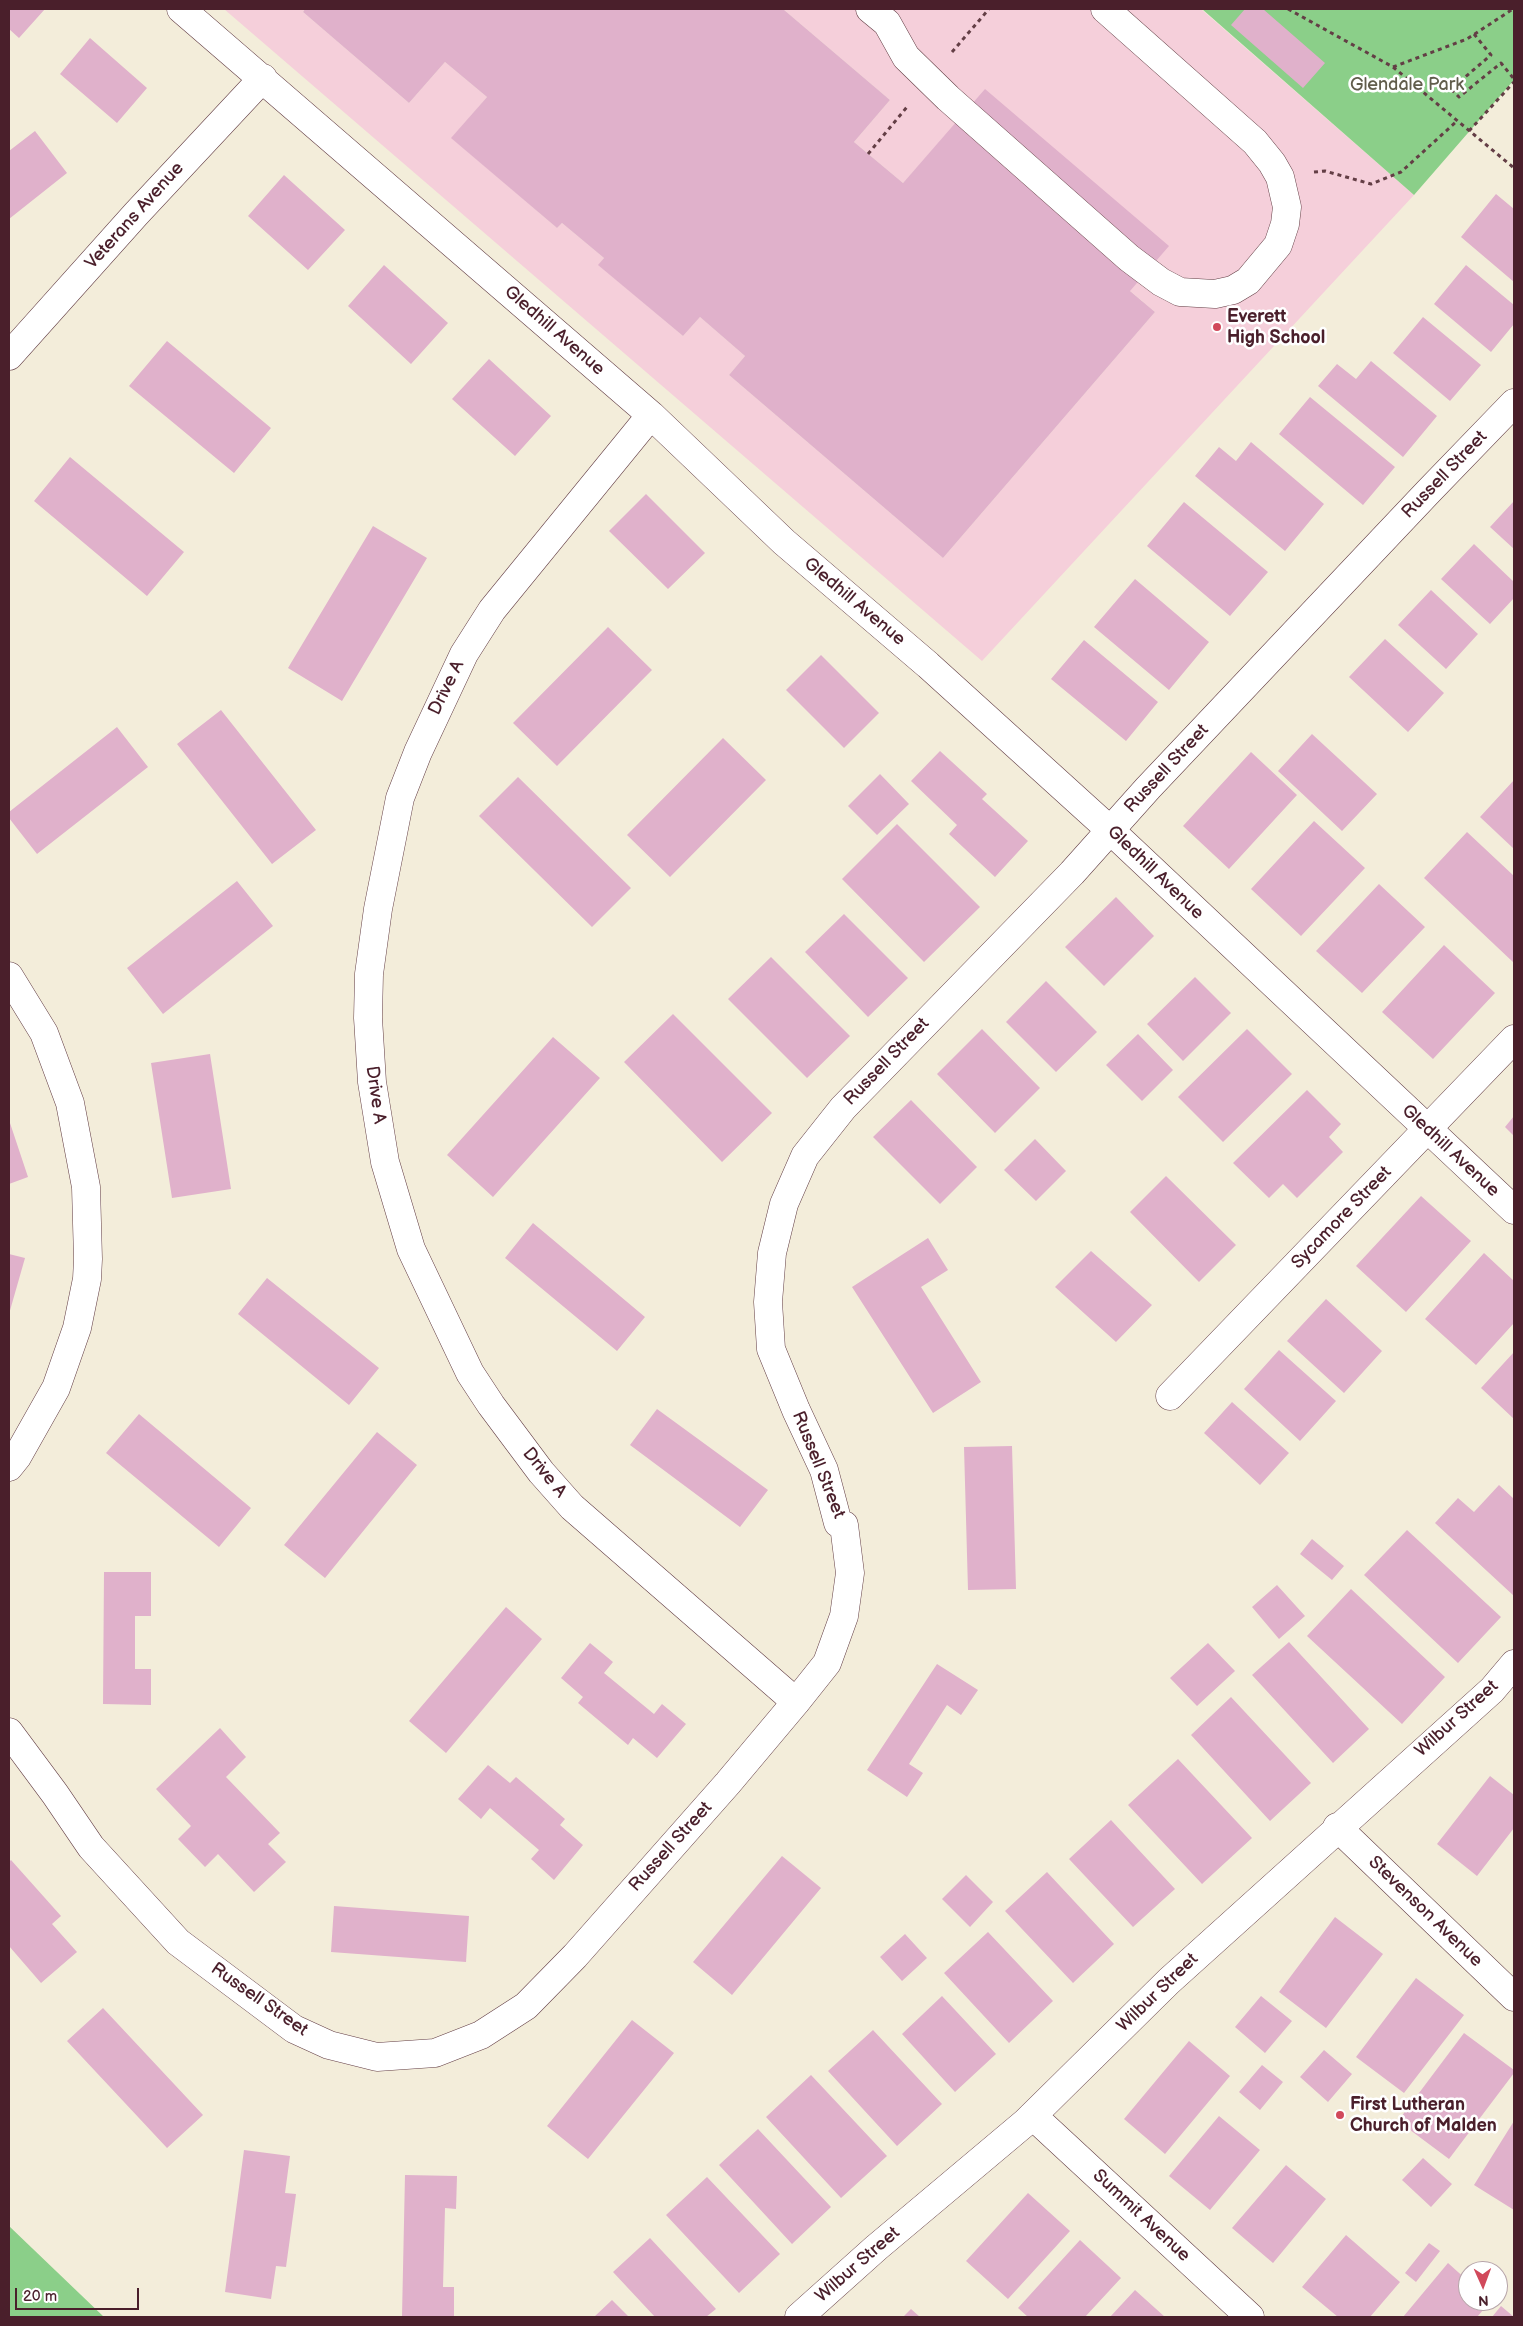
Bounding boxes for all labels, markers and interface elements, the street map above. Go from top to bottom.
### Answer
park label: Glendale Park [1350,74,1464,96]
street label: Veterans Avenue [81,158,189,274]
street label: Gledhill Avenue [499,282,609,380]
place label: Everett High School [1227,306,1325,348]
marker: Everett High School [1211,321,1223,333]
street label: Russell Street [1398,427,1492,523]
street label: Gledhill Avenue [799,553,909,651]
street label: Drive A [425,657,469,719]
street label: Russell Street [1120,720,1214,818]
street label: Gledhill Avenue [1102,822,1208,924]
street label: Russell Street [840,1014,934,1110]
street label: Drive A [360,1065,390,1125]
street label: Gledhill Avenue [1397,1100,1503,1202]
street label: Sycamore Street [1288,1162,1396,1274]
street label: Russell Street [787,1408,849,1522]
street label: Drive A [517,1444,571,1502]
street label: Wilbur Street [1411,1676,1503,1762]
street label: Russell Street [625,1798,717,1896]
street label: Stevenson Avenue [1363,1852,1487,1972]
street label: Wilbur Street [1113,1949,1203,2037]
street label: Russell Street [206,1959,312,2041]
place label: First Lutheran Church of Malden [1350,2094,1497,2136]
marker: First Lutheran Church of Malden [1334,2109,1346,2121]
street label: Summit Avenue [1088,2165,1194,2267]
street label: Wilbur Street [811,2223,905,2307]
north arrow [1458,2261,1508,2311]
scale bar [18,2278,141,2310]
text: 20 m [23,2287,57,2306]
text: N [1478,2292,1489,2309]

